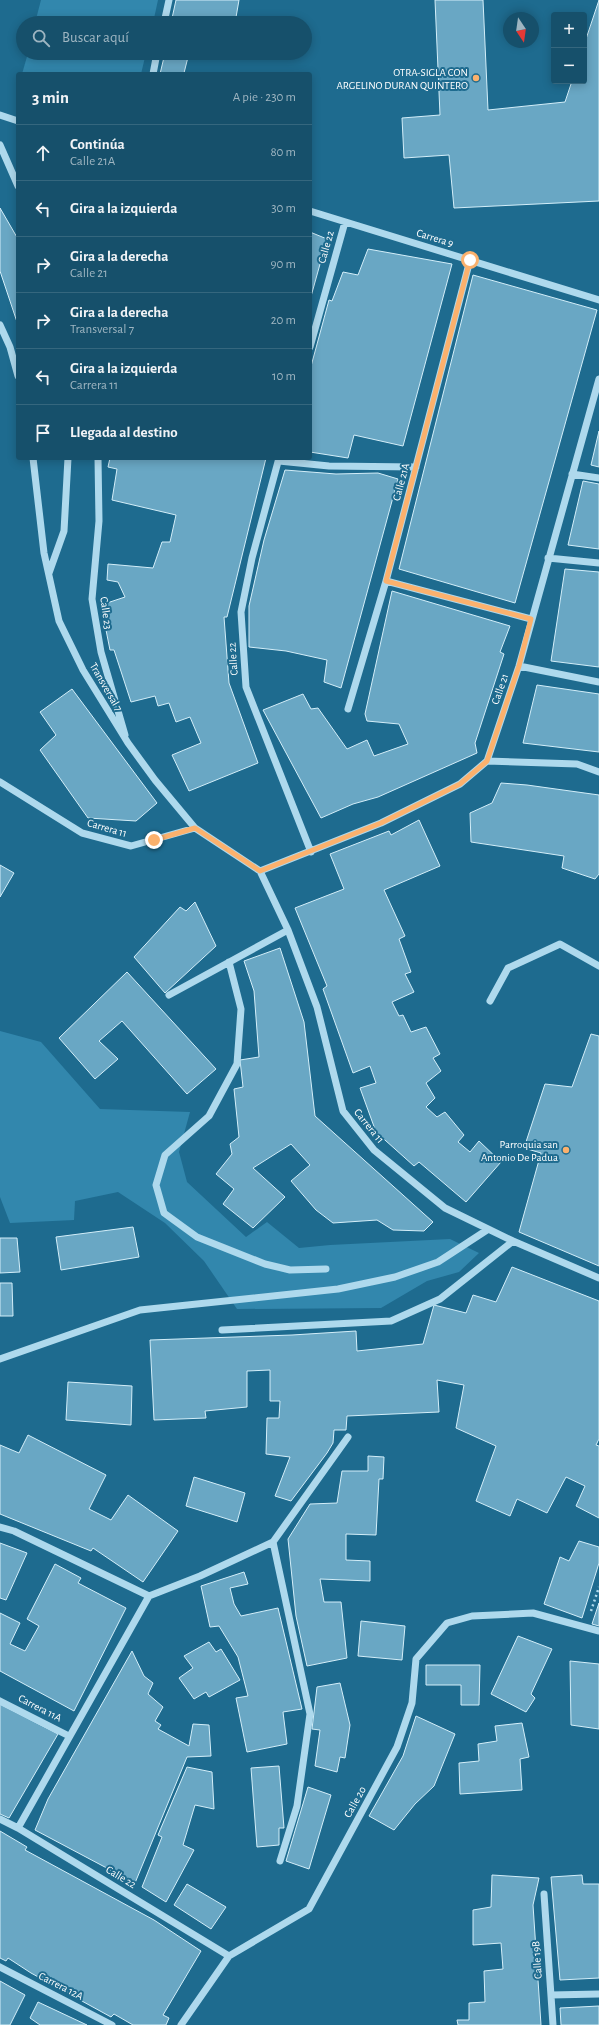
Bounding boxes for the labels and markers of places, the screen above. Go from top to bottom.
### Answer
place label: OTRA-SIGLA CON ARGELINO DURAN QUINTERO [336,67,468,91]
marker: OTRA-SIGLA CON ARGELINO DURAN QUINTERO [471,73,481,83]
place label: Parroquia san Antonio De Padua [481,1139,558,1163]
marker: Parroquia san Antonio De Padua [561,1145,571,1155]

